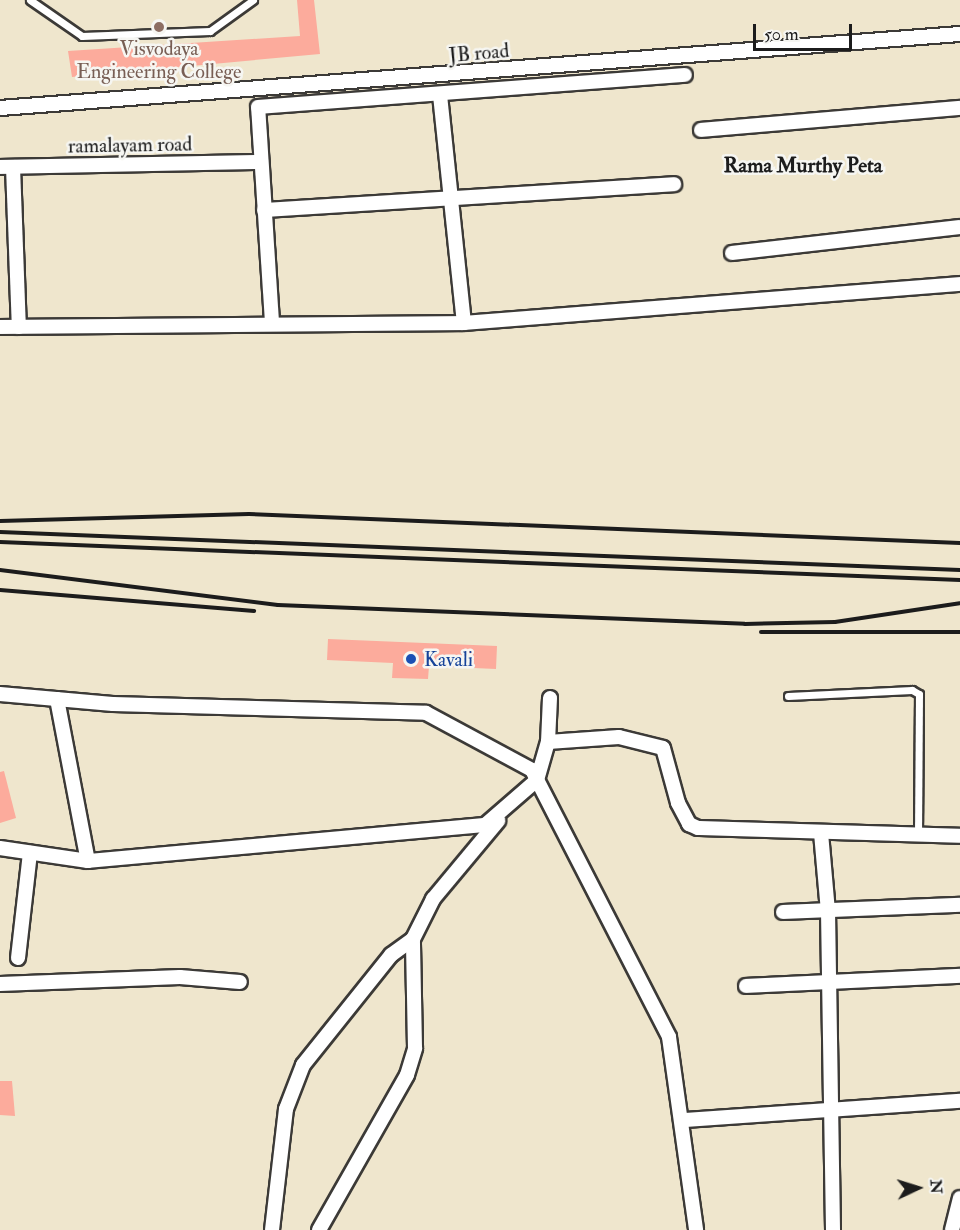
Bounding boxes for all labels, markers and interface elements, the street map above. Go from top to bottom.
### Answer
scale bar [756,12,855,50]
marker: Visvodaya Engineering College [152,20,166,34]
text: 50 m [764,23,799,46]
place label: Visvodaya Engineering College [77,36,241,83]
street label: JB road [448,38,510,68]
street label: ramalayam road [68,132,192,158]
district label: Rama Murthy Peta [724,153,882,179]
place label: Kavali [424,647,473,671]
marker: Kavali [402,650,420,668]
north arrow [888,1158,948,1218]
text: N [925,1179,946,1195]

